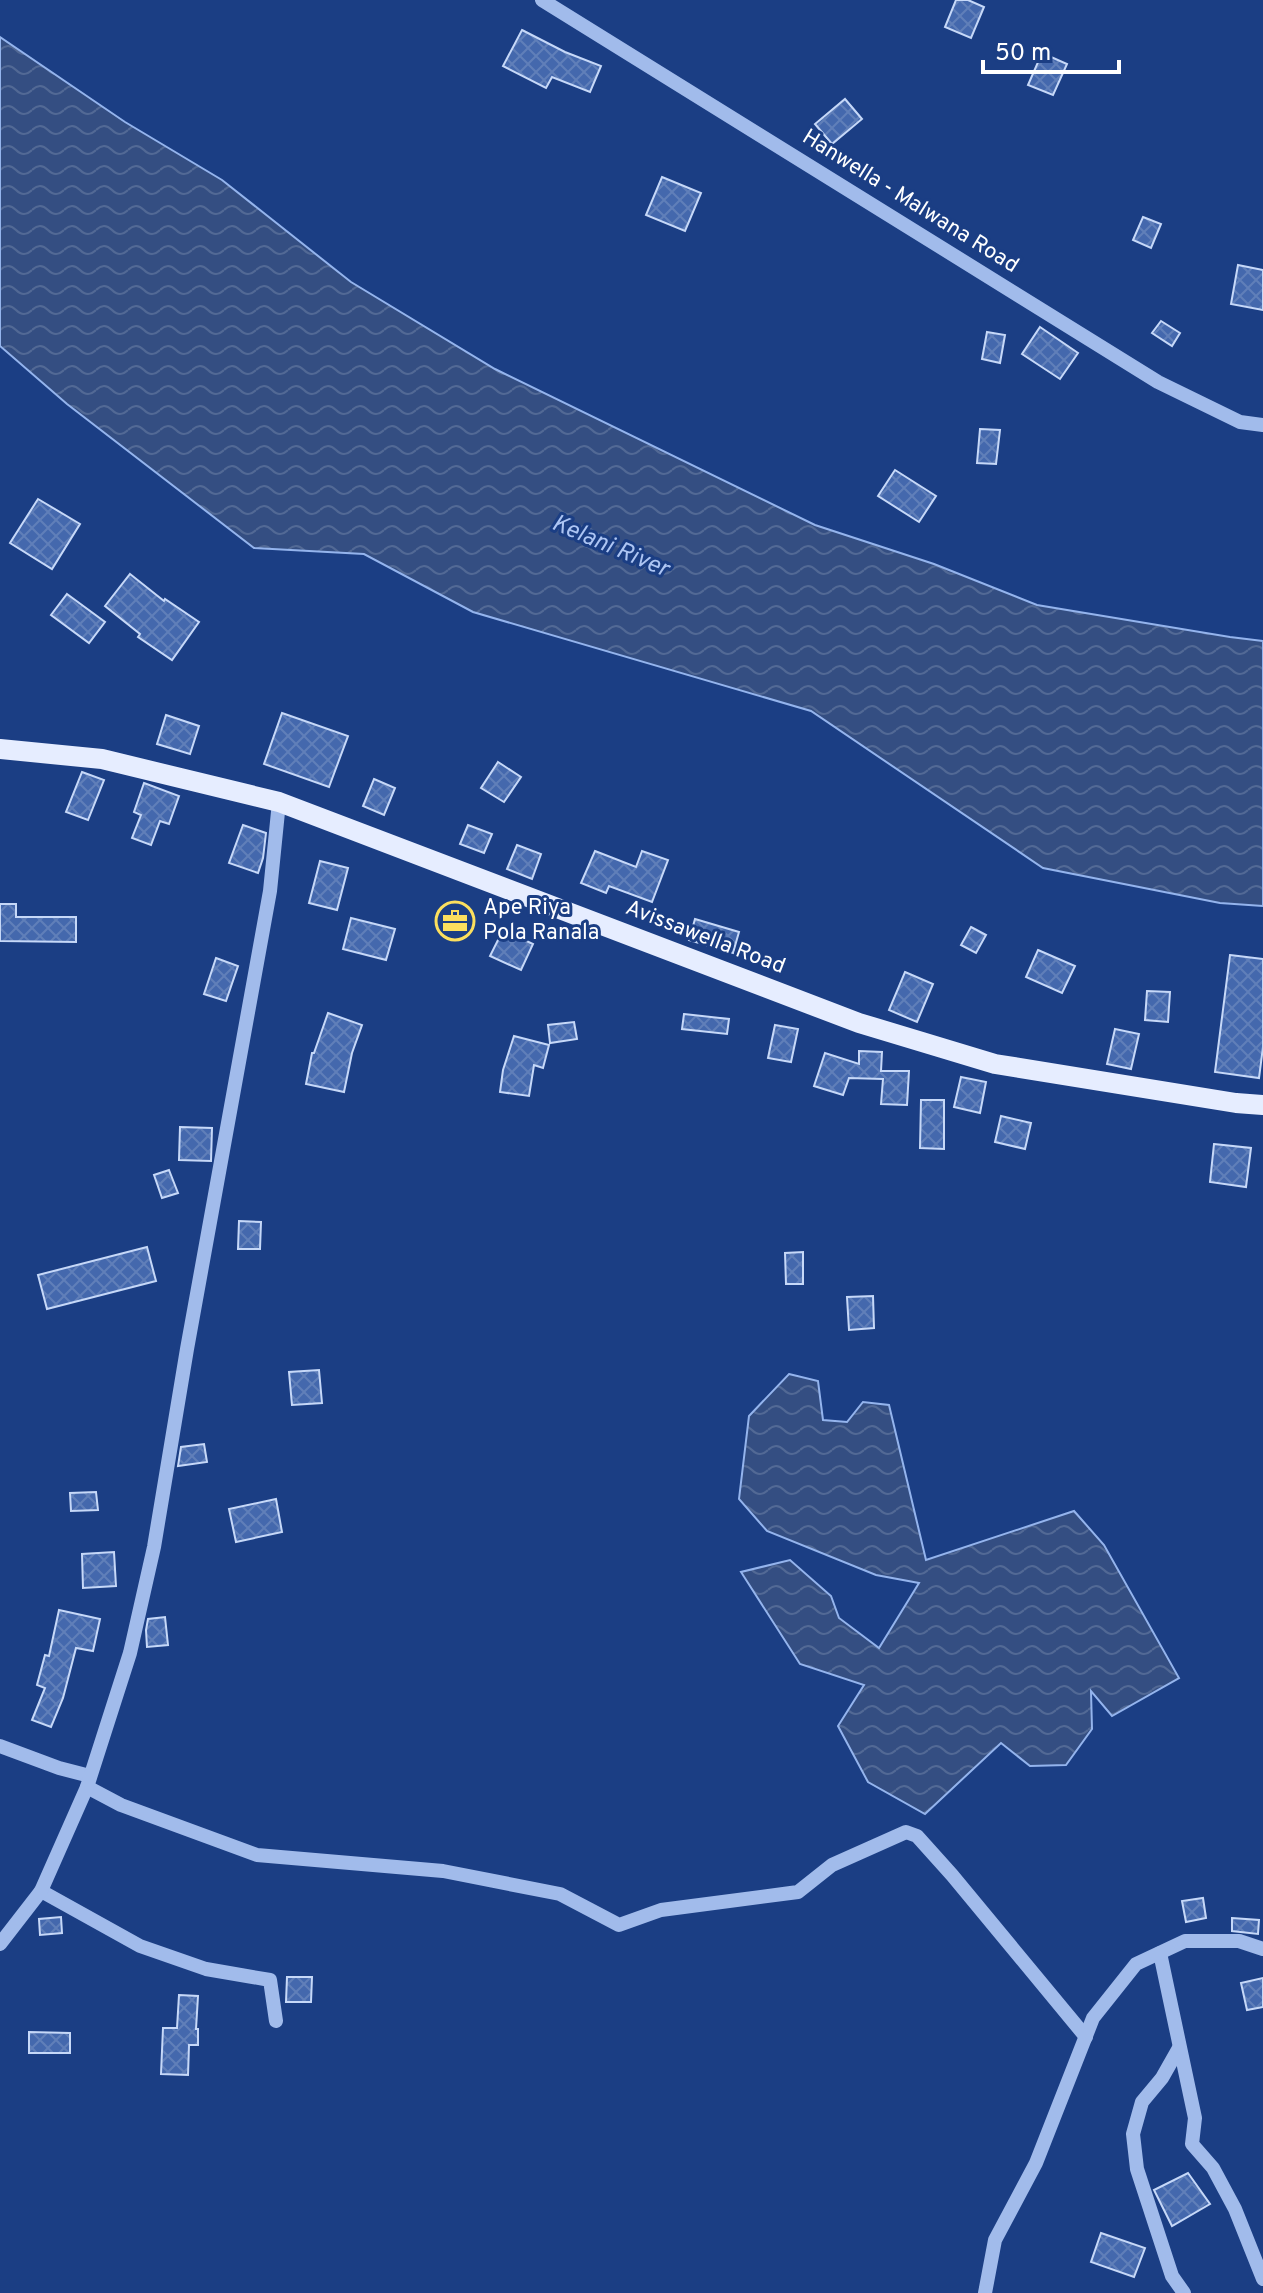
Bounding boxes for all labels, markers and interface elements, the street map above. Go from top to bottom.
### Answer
scale bar [983,24,1119,74]
text: 50 m [995,39,1051,69]
street label: Hanwella - Malwana Road [797,124,1023,280]
water label: Kelani River [547,509,675,586]
place label: Ape Riya Pola Ranala [483,895,599,947]
street label: Avissawella Road [621,895,789,981]
office icon: Ape Riya Pola Ranala [434,900,476,942]

